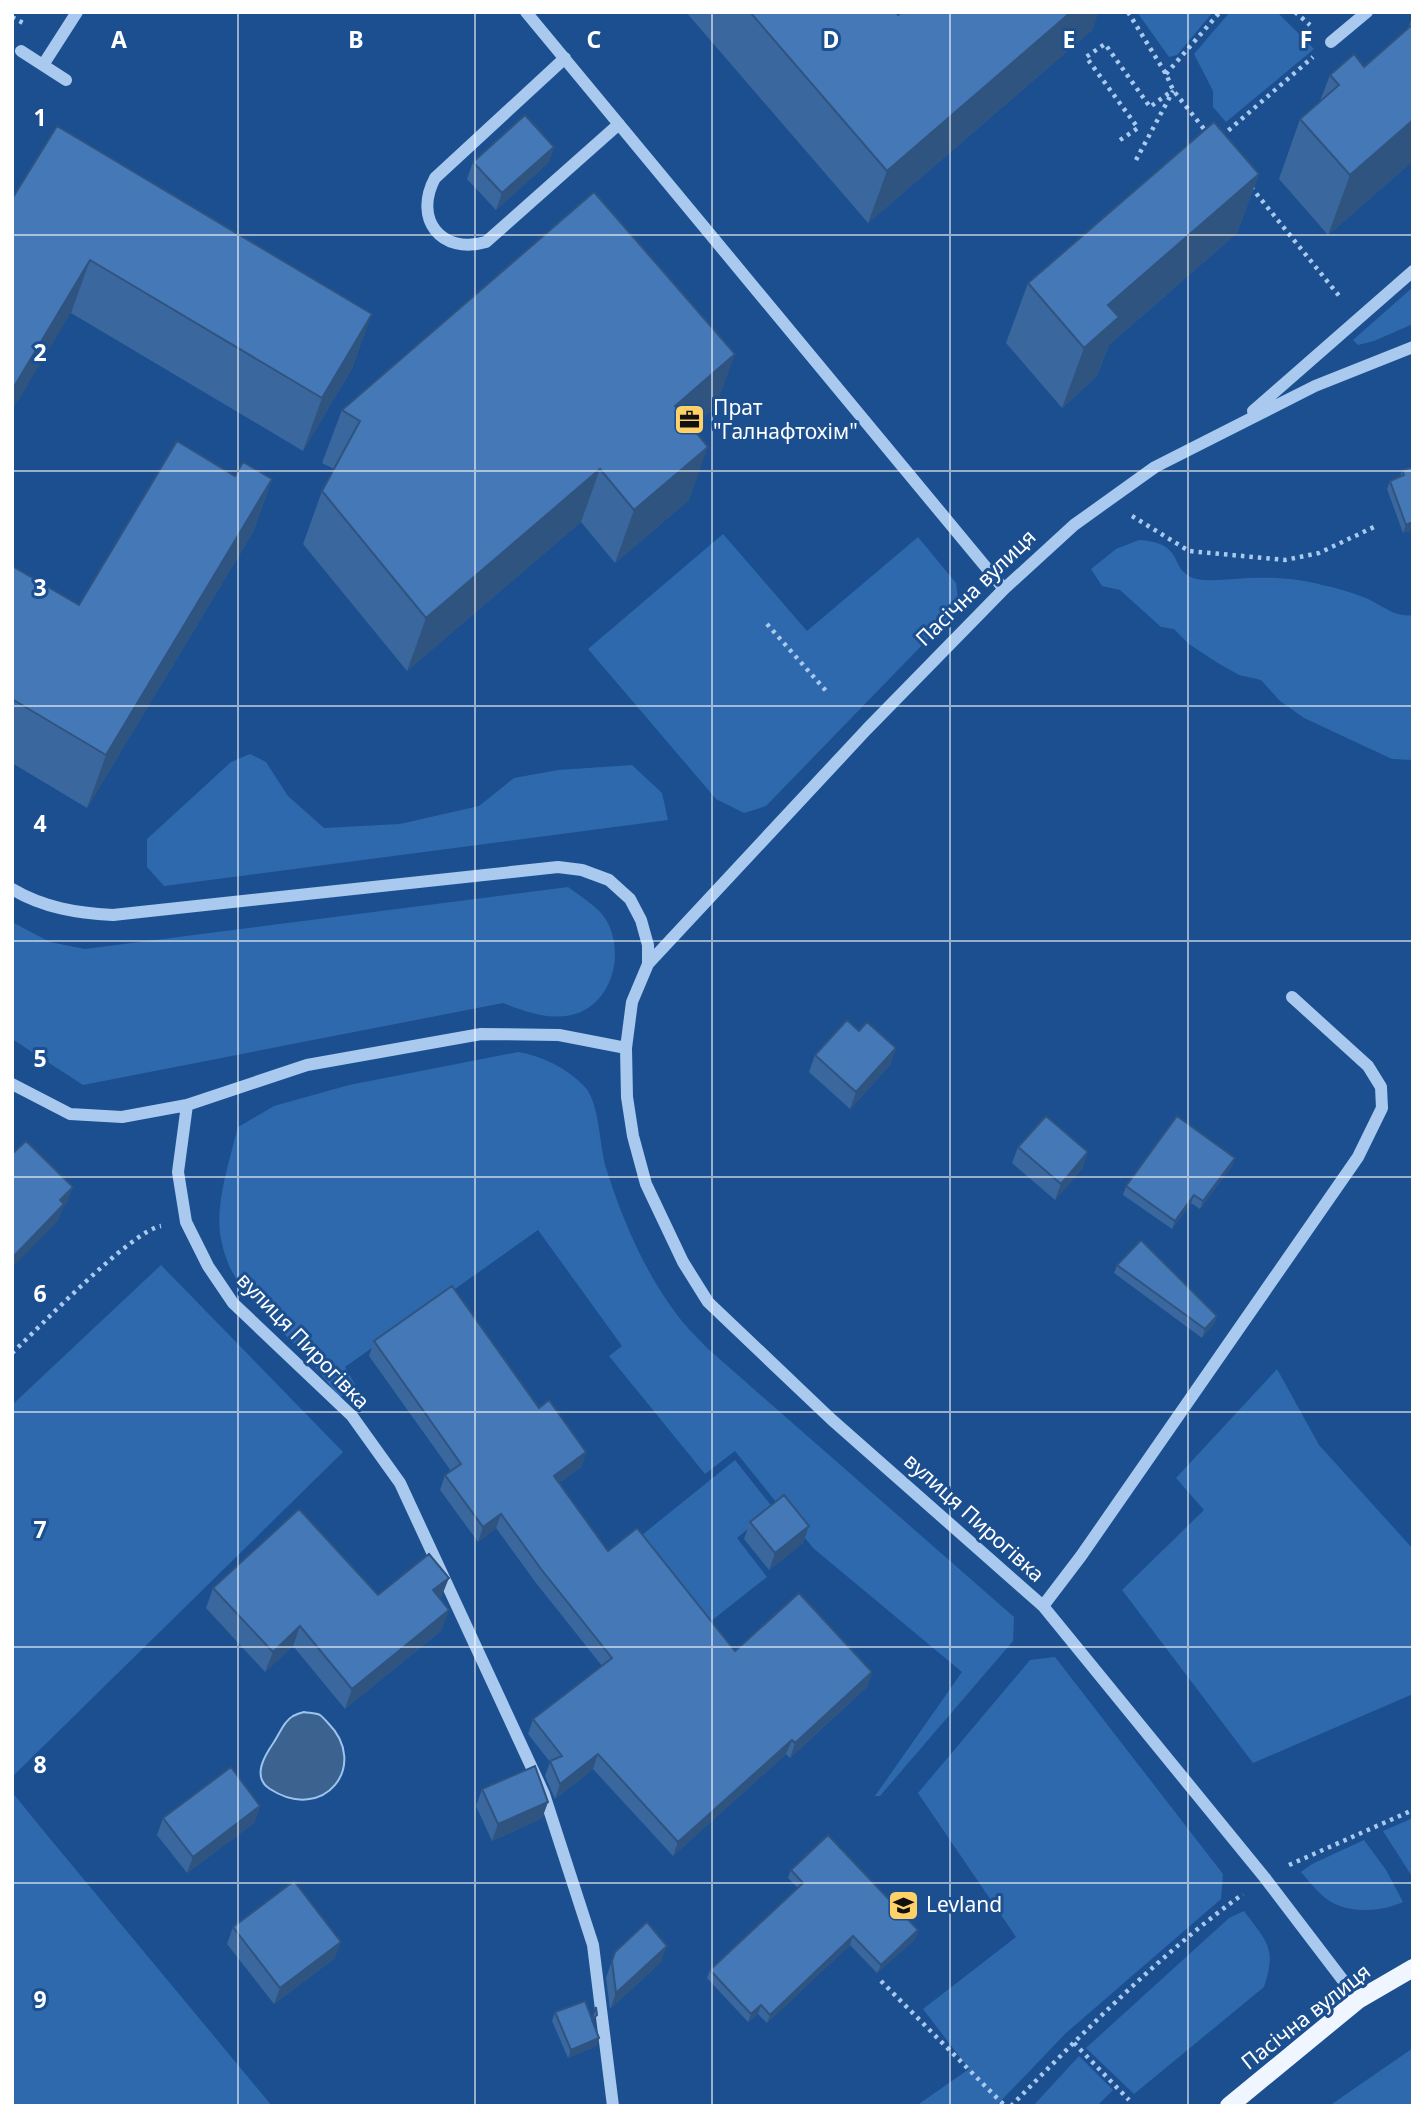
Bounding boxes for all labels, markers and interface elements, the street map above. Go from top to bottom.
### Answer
text: A [111,23,127,55]
text: B [348,23,364,55]
text: C [587,23,602,55]
text: D [823,23,839,55]
text: E [1063,23,1075,55]
text: F [1300,23,1312,55]
text: 1 [33,101,47,133]
text: 2 [33,336,47,368]
place label: Прат "Галнафтохім" [713,393,858,445]
office icon: Прат "Галнафтохім" [673,403,707,437]
street label: Пасічна вулиця [909,523,1041,652]
text: 3 [33,571,47,603]
text: 4 [33,807,47,839]
text: 5 [33,1042,47,1074]
street label: вулиця Пирогівка [231,1266,376,1415]
text: 6 [33,1277,47,1309]
street label: вулиця Пирогівка [899,1447,1051,1588]
text: 7 [33,1513,47,1545]
text: 8 [33,1748,47,1780]
school or university icon: Levland [886,1888,920,1922]
place label: Levland [926,1890,1002,1918]
street label: Пасічна вулиця [1235,1957,1376,2076]
text: 9 [33,1983,47,2015]

